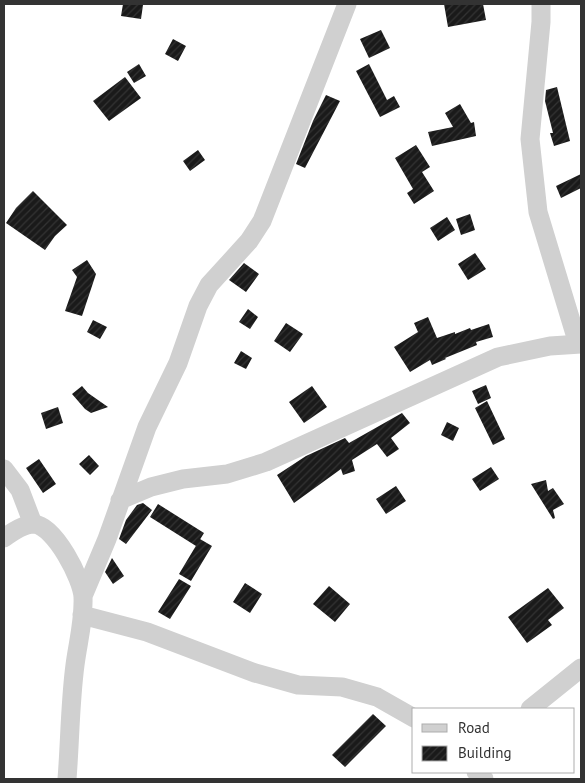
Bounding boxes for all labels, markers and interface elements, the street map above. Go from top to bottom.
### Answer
legend [412,708,575,773]
text: Road [458,718,490,737]
text: Building [458,743,512,762]

